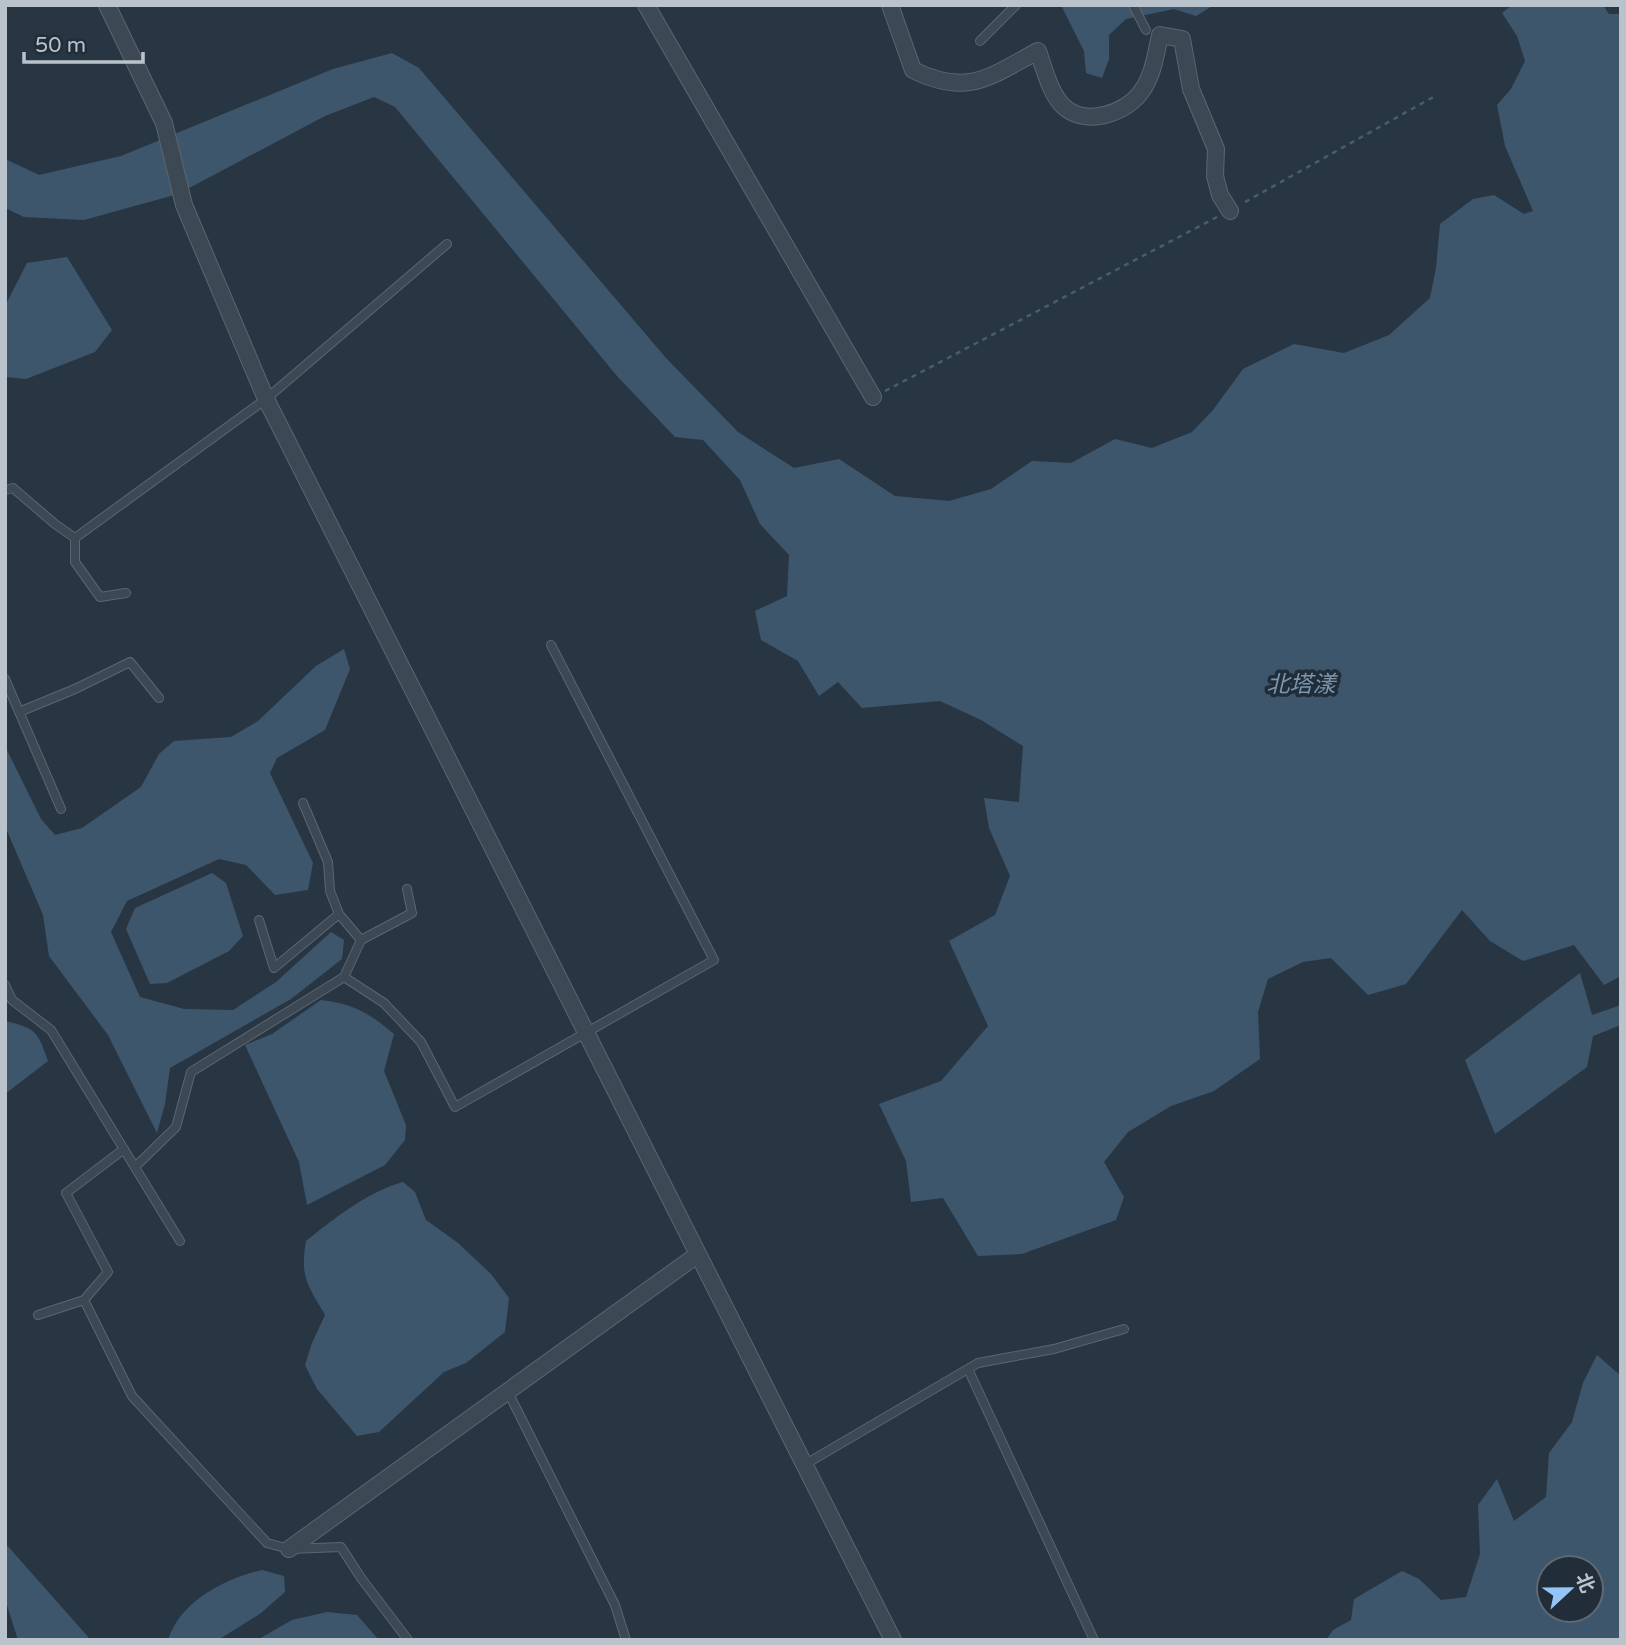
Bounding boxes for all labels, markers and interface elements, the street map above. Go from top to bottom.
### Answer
scale bar [24,21,144,65]
text: 50 m [35,33,86,58]
water label: 北塔漾 [1267,671,1339,699]
north arrow [1535,1554,1605,1624]
text: 北 [1571,1570,1599,1596]

